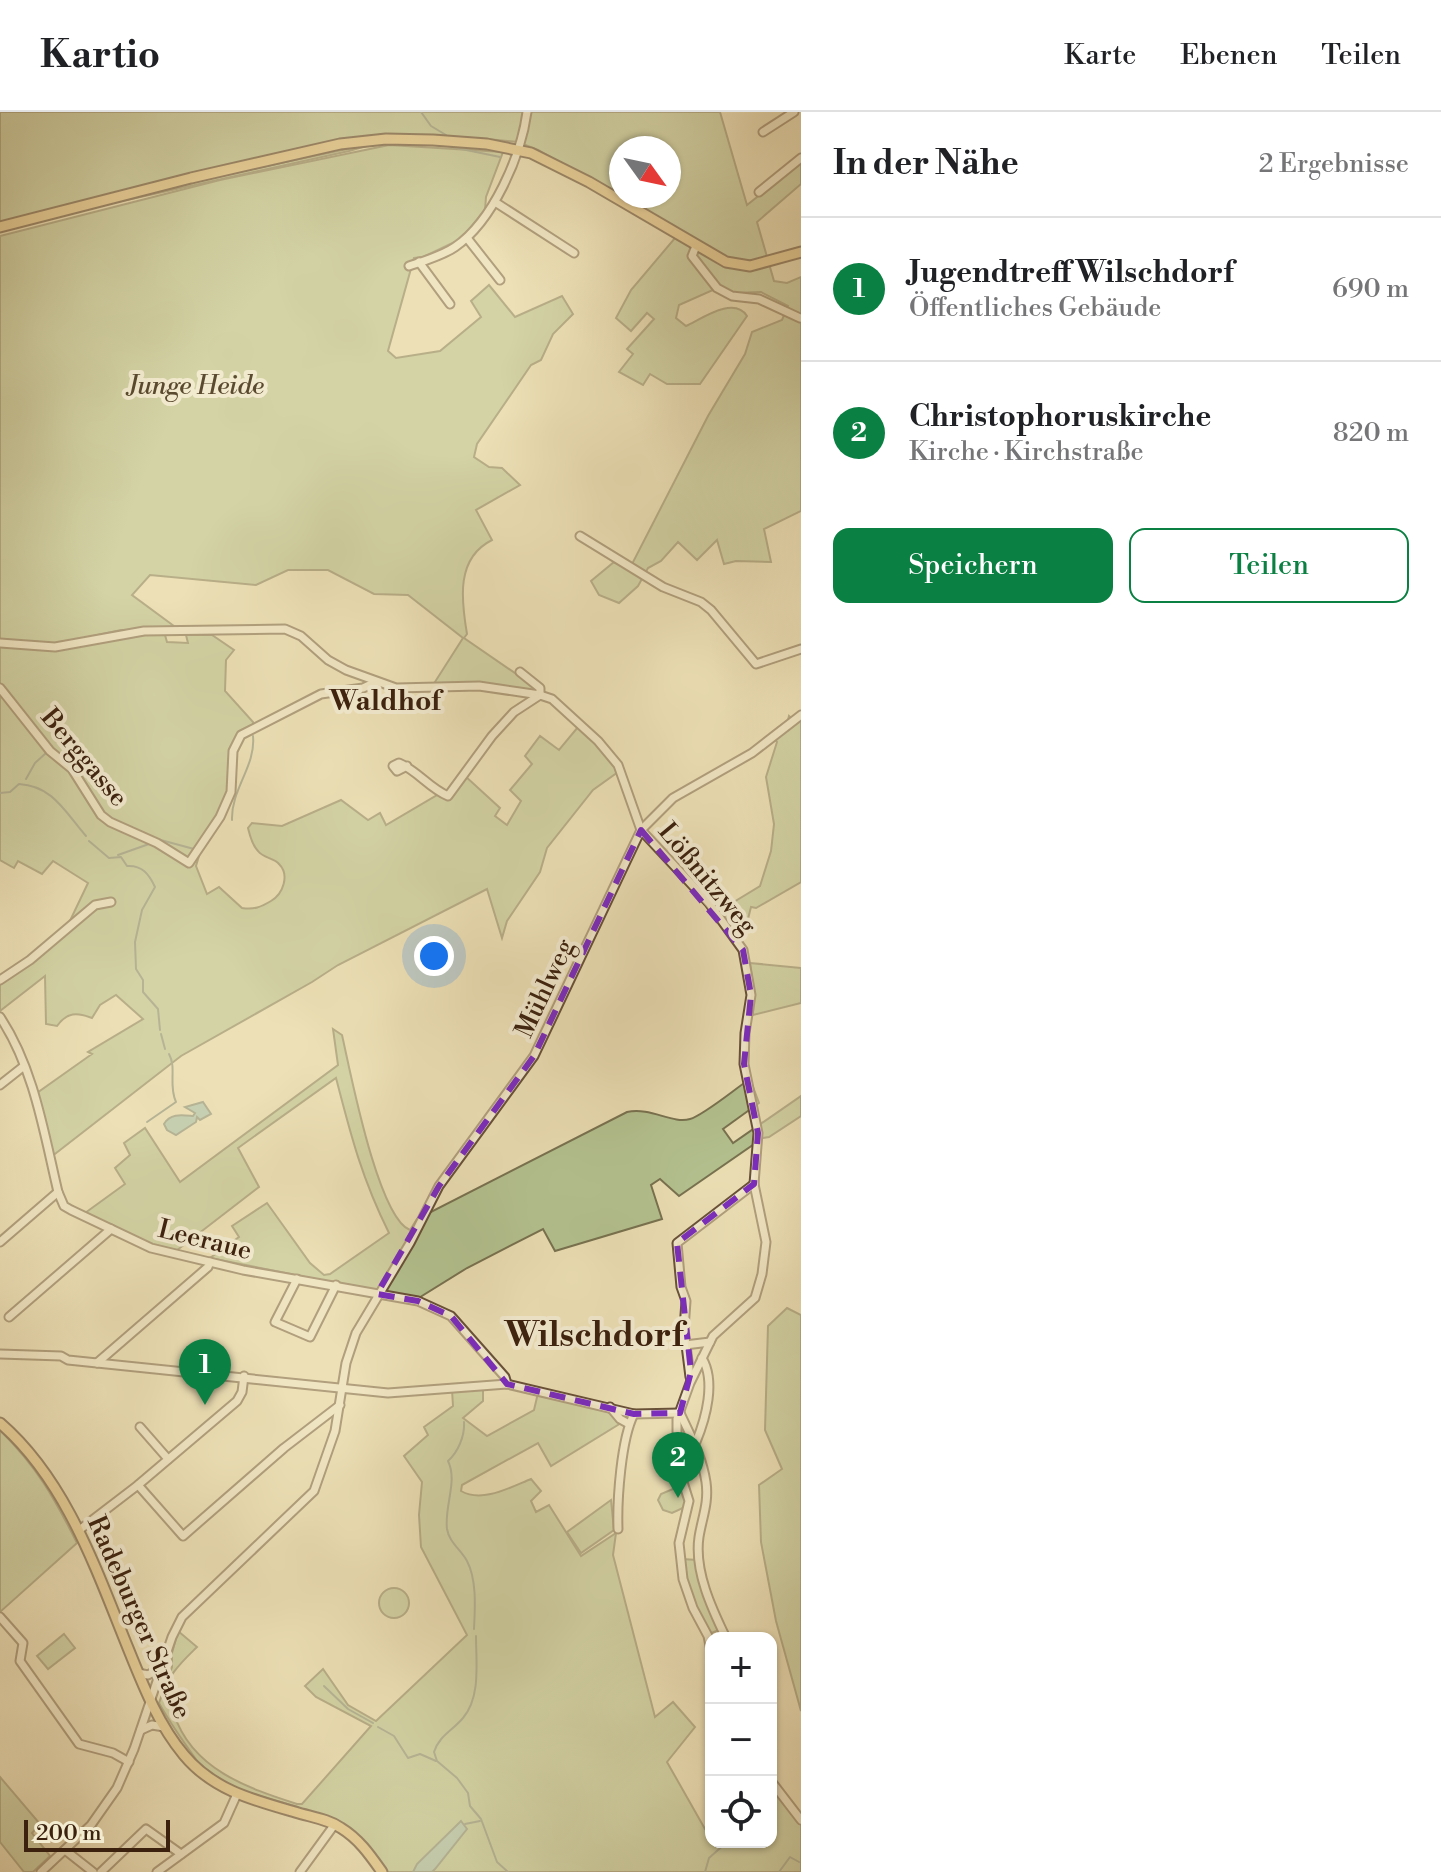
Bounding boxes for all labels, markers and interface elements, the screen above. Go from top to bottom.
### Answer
text: Kartio [40,32,160,79]
text: Karte [1064,38,1136,73]
text: Ebenen [1180,38,1277,73]
text: Teilen [1321,38,1401,73]
north arrow [609,136,681,208]
text: In der Nähe [833,143,1019,185]
text: 2 Ergebnisse [1259,148,1409,180]
text: Jugendtreff Wilschdorf [909,254,1234,292]
text: 1 [853,273,865,305]
text: 690 m [1332,273,1409,305]
text: Öffentliches Gebäude [909,292,1161,324]
park label: Junge Heide [125,370,264,402]
text: Christophoruskirche [909,398,1211,436]
text: 2 [851,417,867,449]
text: 820 m [1333,417,1409,449]
text: Kirche · Kirchstraße [909,436,1144,468]
button: Speichern [833,528,1113,603]
button: Teilen [1129,528,1409,603]
district label: Waldhof [328,684,444,719]
street label: Berggasse [33,701,135,813]
street label: Lößnitzweg [651,816,764,941]
street label: Mühlweg [508,933,582,1043]
your location [414,936,454,976]
street label: Leeraue [154,1213,255,1267]
district label: Wilschdorf [503,1315,688,1357]
pin: 1 [179,1339,231,1405]
pin: 2 [652,1432,704,1498]
street label: Radeburger Straße [80,1511,198,1724]
map controls [705,1632,777,1848]
button: + [705,1632,777,1704]
button: − [705,1704,777,1776]
button: locate [705,1776,777,1848]
scale bar [24,1816,170,1852]
text: 200 m [36,1820,102,1847]

